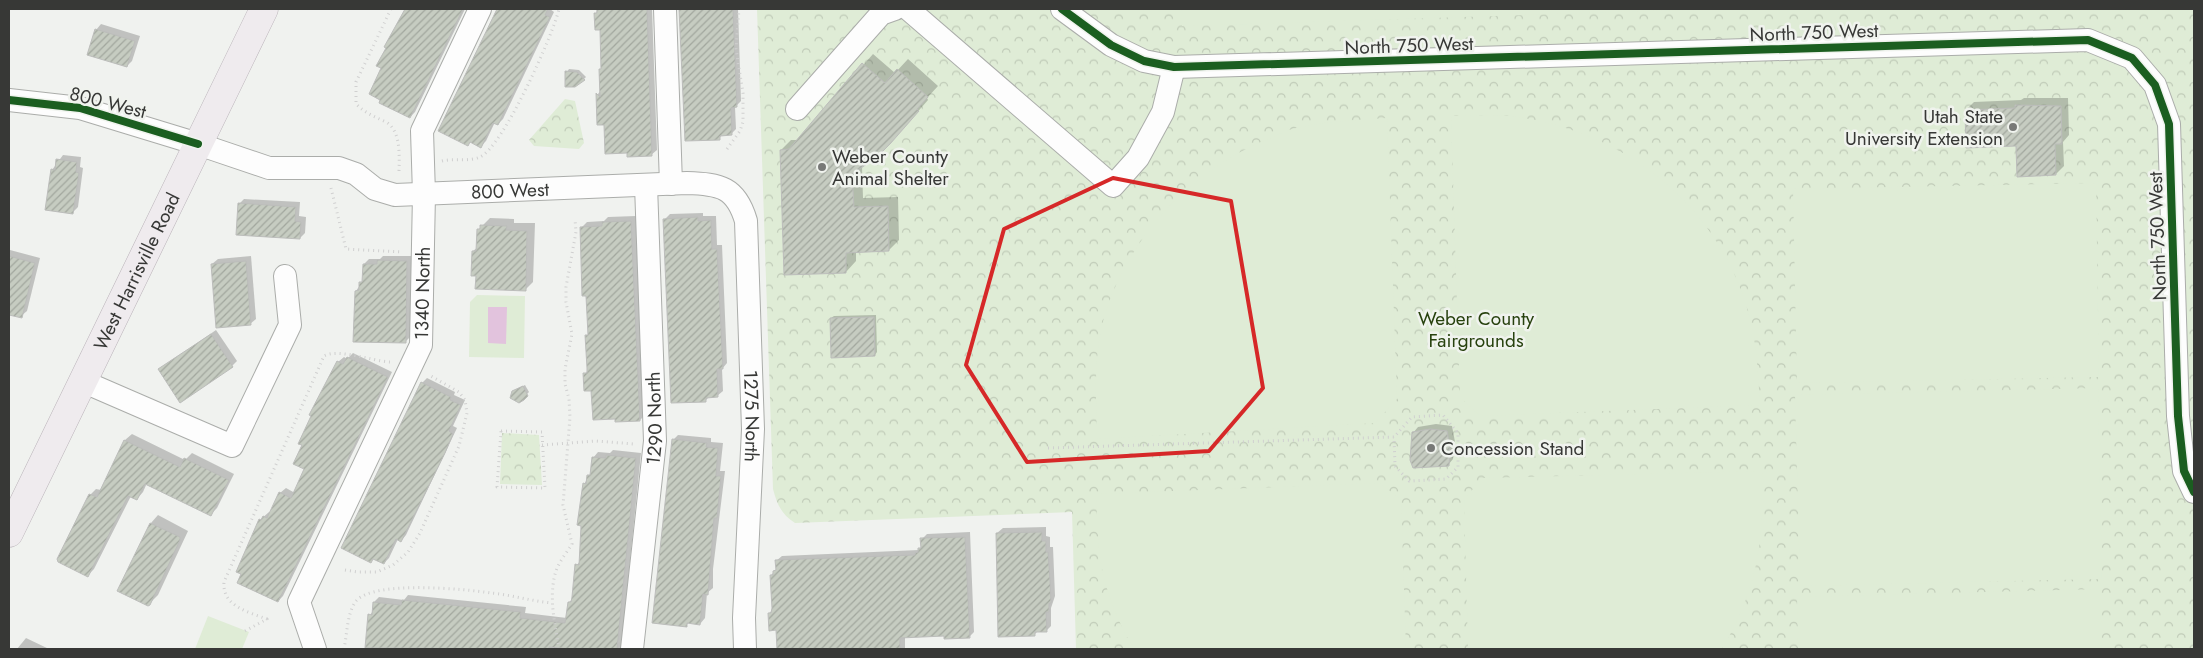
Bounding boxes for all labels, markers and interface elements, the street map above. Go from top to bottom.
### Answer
street label: North 750 West [1749,17,1879,48]
street label: North 750 West [1344,30,1474,61]
street label: 800 West [67,80,149,125]
place label: Utah State University Extension [1845,103,2003,152]
marker: Utah State University Extension [2007,121,2019,133]
place label: Weber County Animal Shelter [832,143,949,192]
marker: Weber County Animal Shelter [816,161,828,173]
street label: North 750 West [2142,171,2173,301]
street label: 800 West [470,176,550,206]
street label: West Harrisville Road [87,188,187,355]
street label: 1340 North [408,246,437,340]
park label: Weber County Fairgrounds [1418,305,1535,354]
street label: 1275 North [737,370,766,463]
street label: 1290 North [639,371,669,466]
place label: Concession Stand [1441,435,1584,462]
marker: Concession Stand [1425,442,1437,454]

